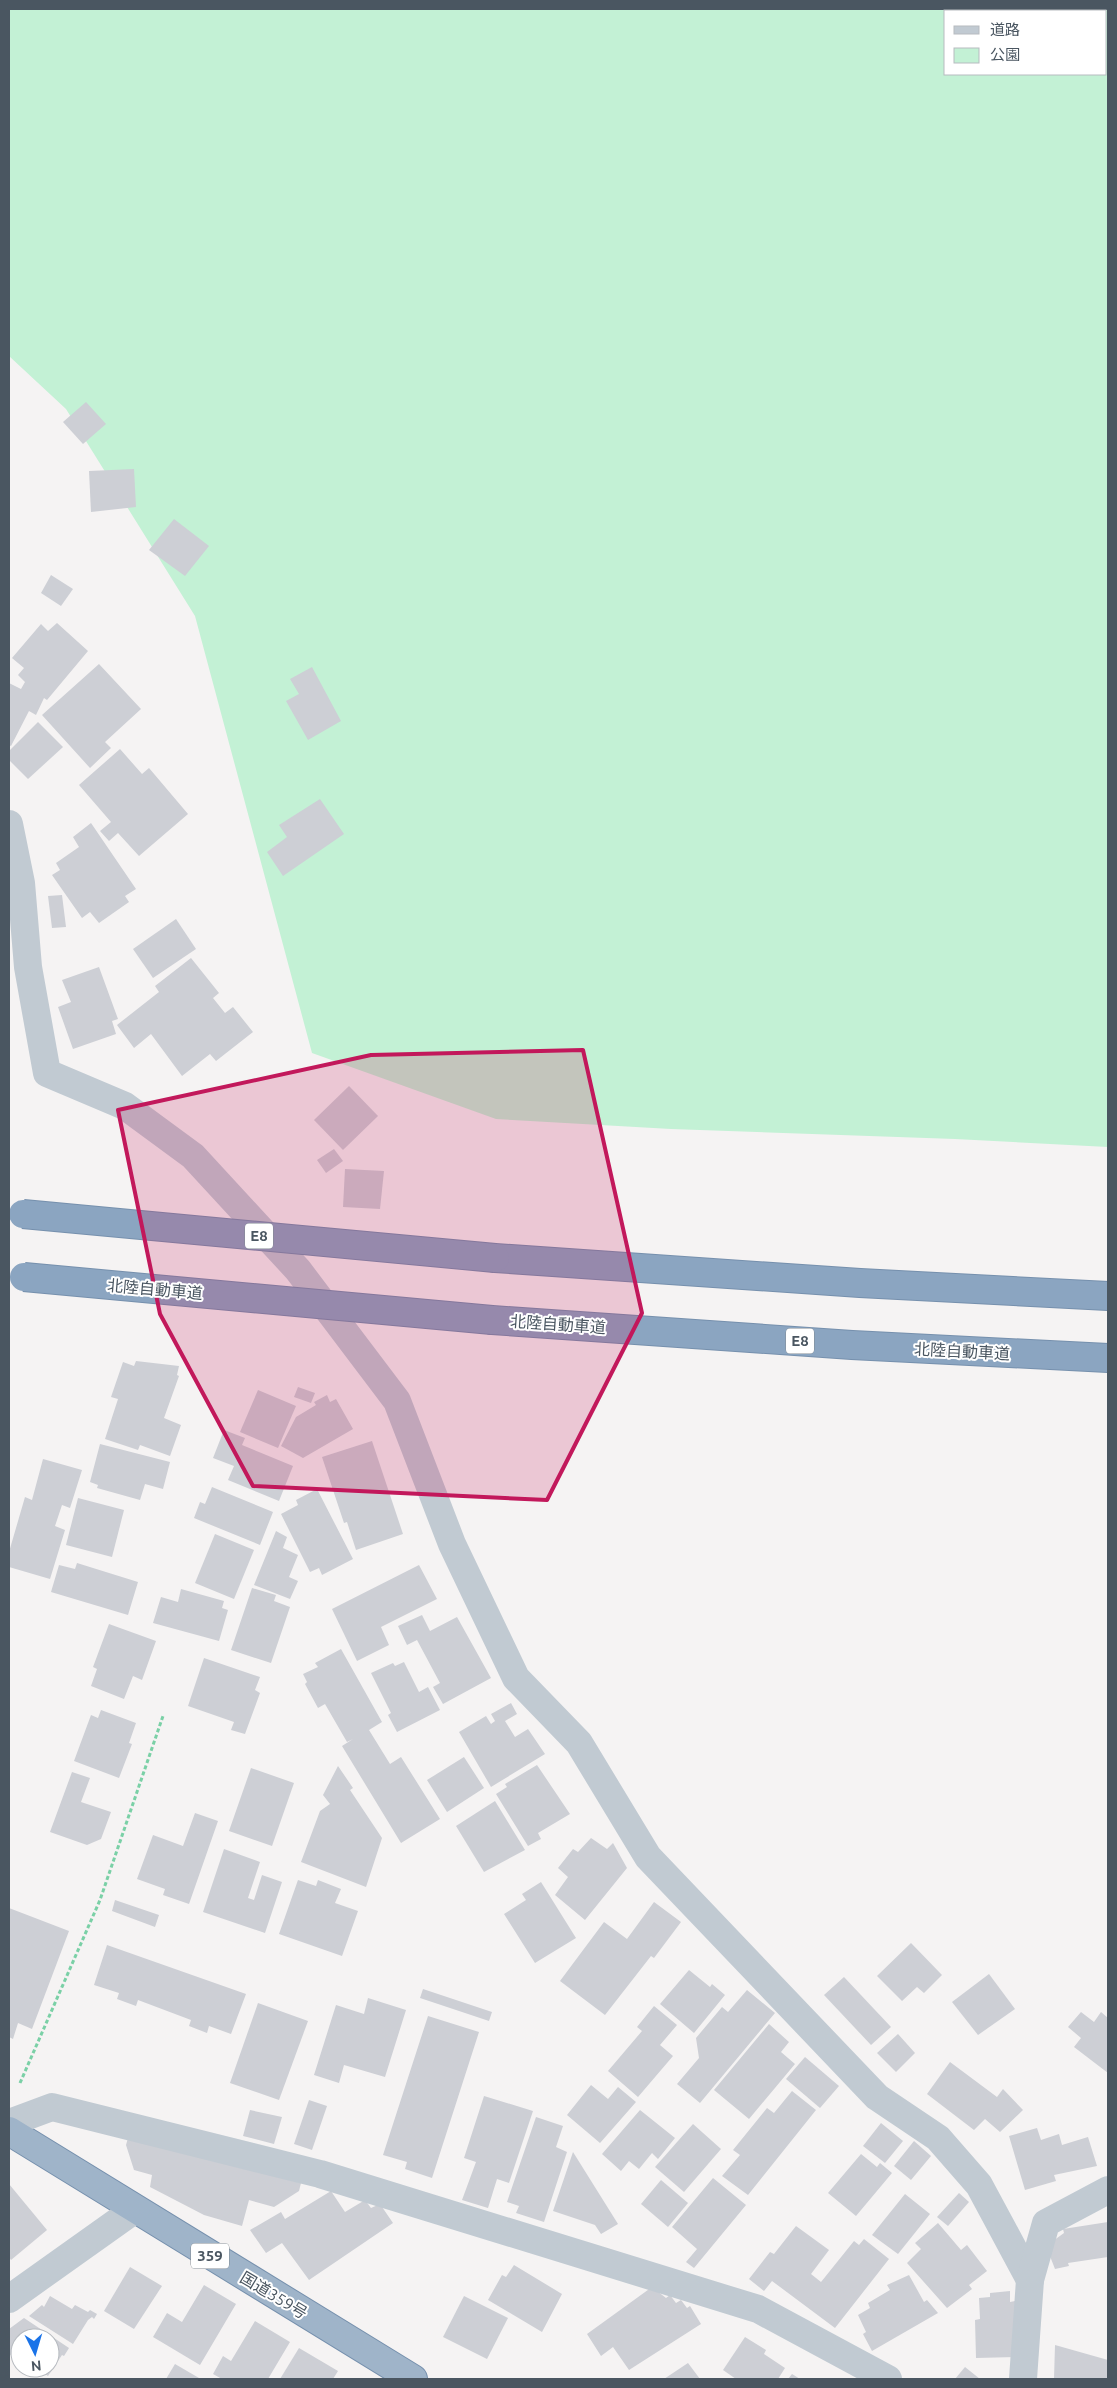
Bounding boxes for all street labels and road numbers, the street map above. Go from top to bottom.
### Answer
road number: E8 [245,1224,273,1248]
street label: 北陸自動車道 [106,1276,204,1302]
street label: 北陸自動車道 [509,1312,607,1336]
road number: E8 [786,1328,814,1354]
street label: 北陸自動車道 [914,1339,1010,1363]
road number: 359 [191,2244,229,2268]
street label: 国道359号 [237,2268,311,2322]

